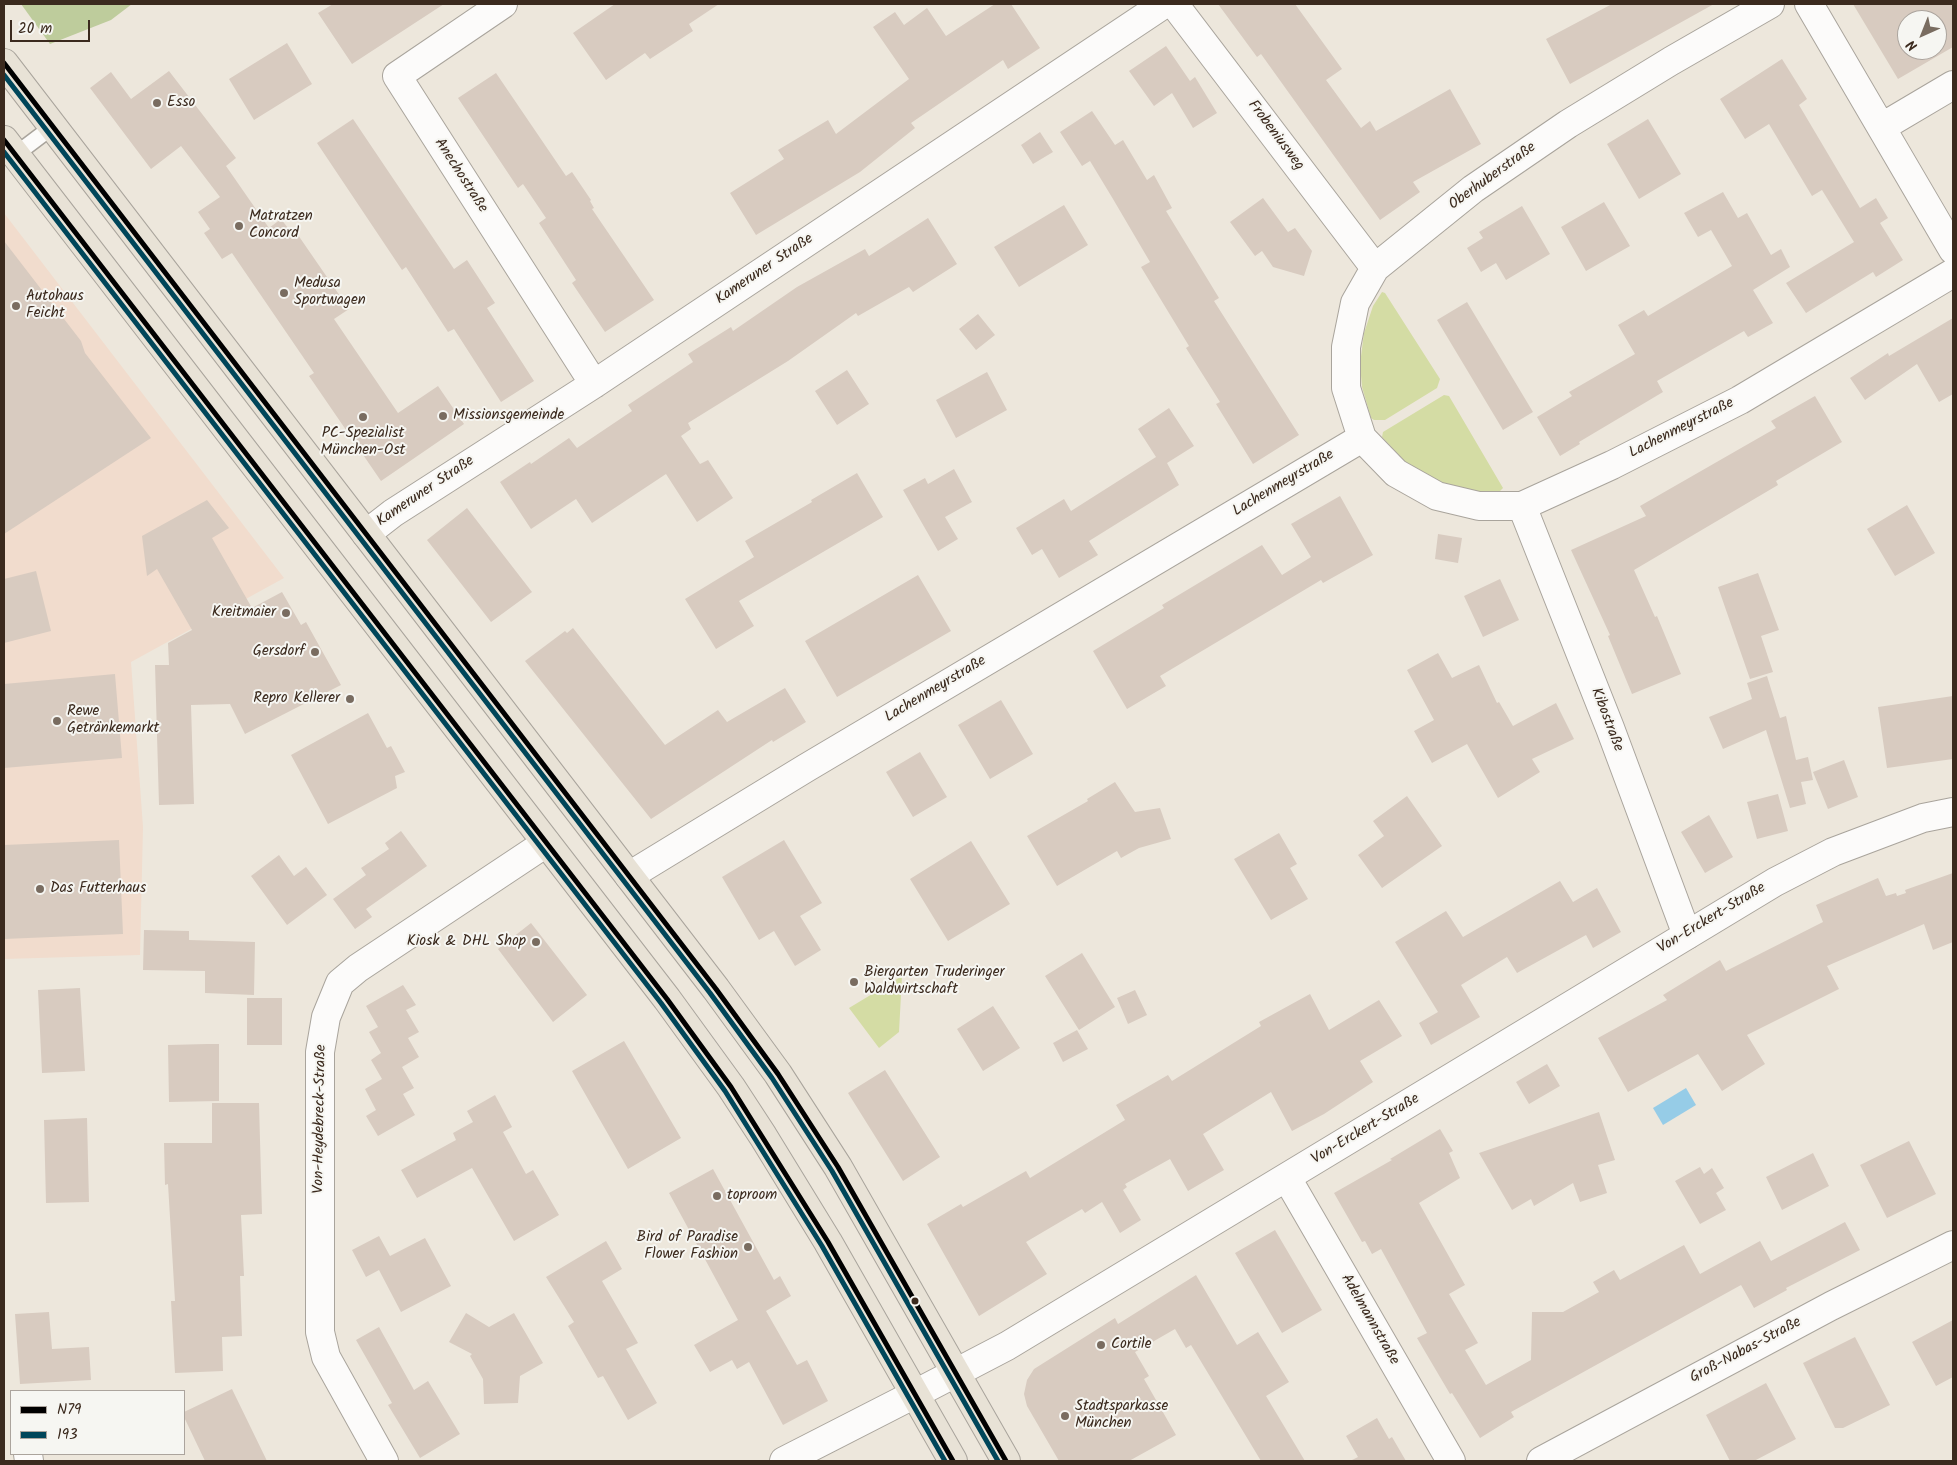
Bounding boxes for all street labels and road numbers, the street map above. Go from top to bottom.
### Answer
street label: Frobeniusweg [1243,97,1307,175]
street label: Anechostraße [429,135,491,217]
street label: Oberhuberstraße [1446,139,1540,215]
street label: Kameruner Straße [713,231,817,309]
street label: Lachenmeyrstraße [1627,395,1737,463]
street label: Lachenmeyrstraße [1230,447,1338,521]
street label: Kameruner Straße [374,453,478,531]
street label: Lachenmeyrstraße [882,653,990,727]
street label: Kibostraße [1586,686,1626,754]
street label: Von-Erckert-Straße [1655,880,1769,958]
street label: Von-Heydebreck-Straße [311,1044,331,1194]
street label: Von-Erckert-Straße [1309,1091,1423,1169]
street label: Adelmannstraße [1336,1271,1402,1369]
street label: Groß-Nabas-Straße [1687,1314,1805,1388]

